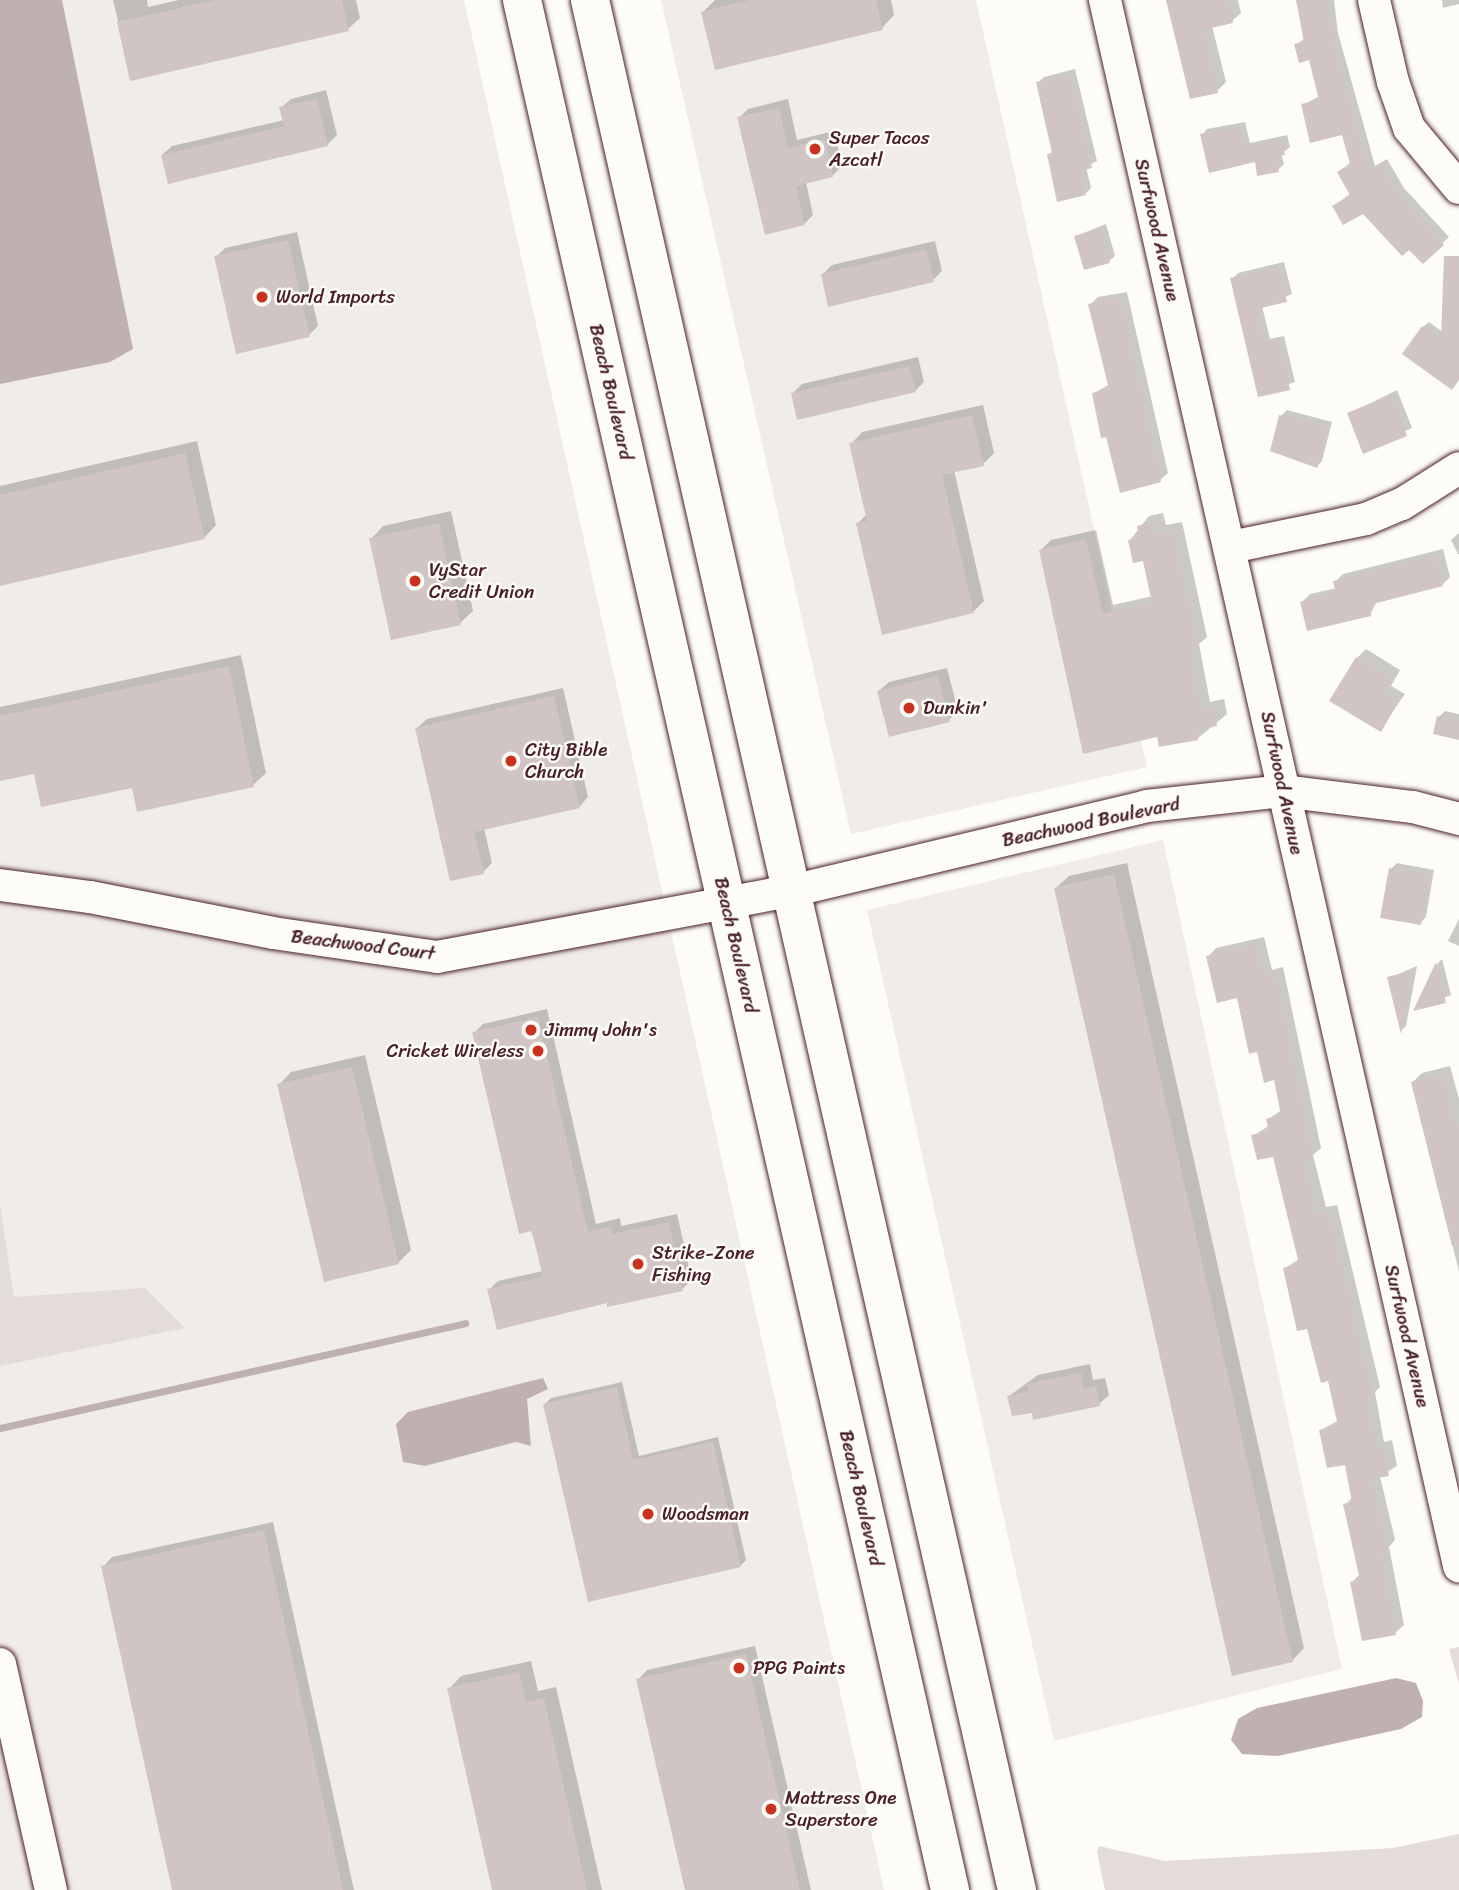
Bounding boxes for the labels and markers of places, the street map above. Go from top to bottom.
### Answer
place label: Super Tacos Azcatl [829,127,930,171]
marker: Super Tacos Azcatl [807,141,823,157]
place label: World Imports [276,286,395,308]
marker: World Imports [254,289,270,305]
place label: VyStar Credit Union [429,559,534,603]
marker: VyStar Credit Union [407,573,423,589]
place label: Dunkin' [923,697,988,719]
marker: Dunkin' [901,700,917,716]
place label: City Bible Church [525,739,608,783]
marker: City Bible Church [503,753,519,769]
place label: Jimmy John's [545,1019,657,1041]
marker: Jimmy John's [523,1022,539,1038]
place label: Cricket Wireless [388,1040,524,1062]
marker: Cricket Wireless [530,1043,546,1059]
place label: Strike-Zone Fishing [652,1242,755,1286]
marker: Strike-Zone Fishing [630,1256,646,1272]
place label: Woodsman [662,1503,749,1525]
marker: Woodsman [640,1506,656,1522]
place label: PPG Paints [753,1657,845,1679]
marker: PPG Paints [731,1660,747,1676]
place label: Mattress One Superstore [785,1787,897,1831]
marker: Mattress One Superstore [763,1801,779,1817]

